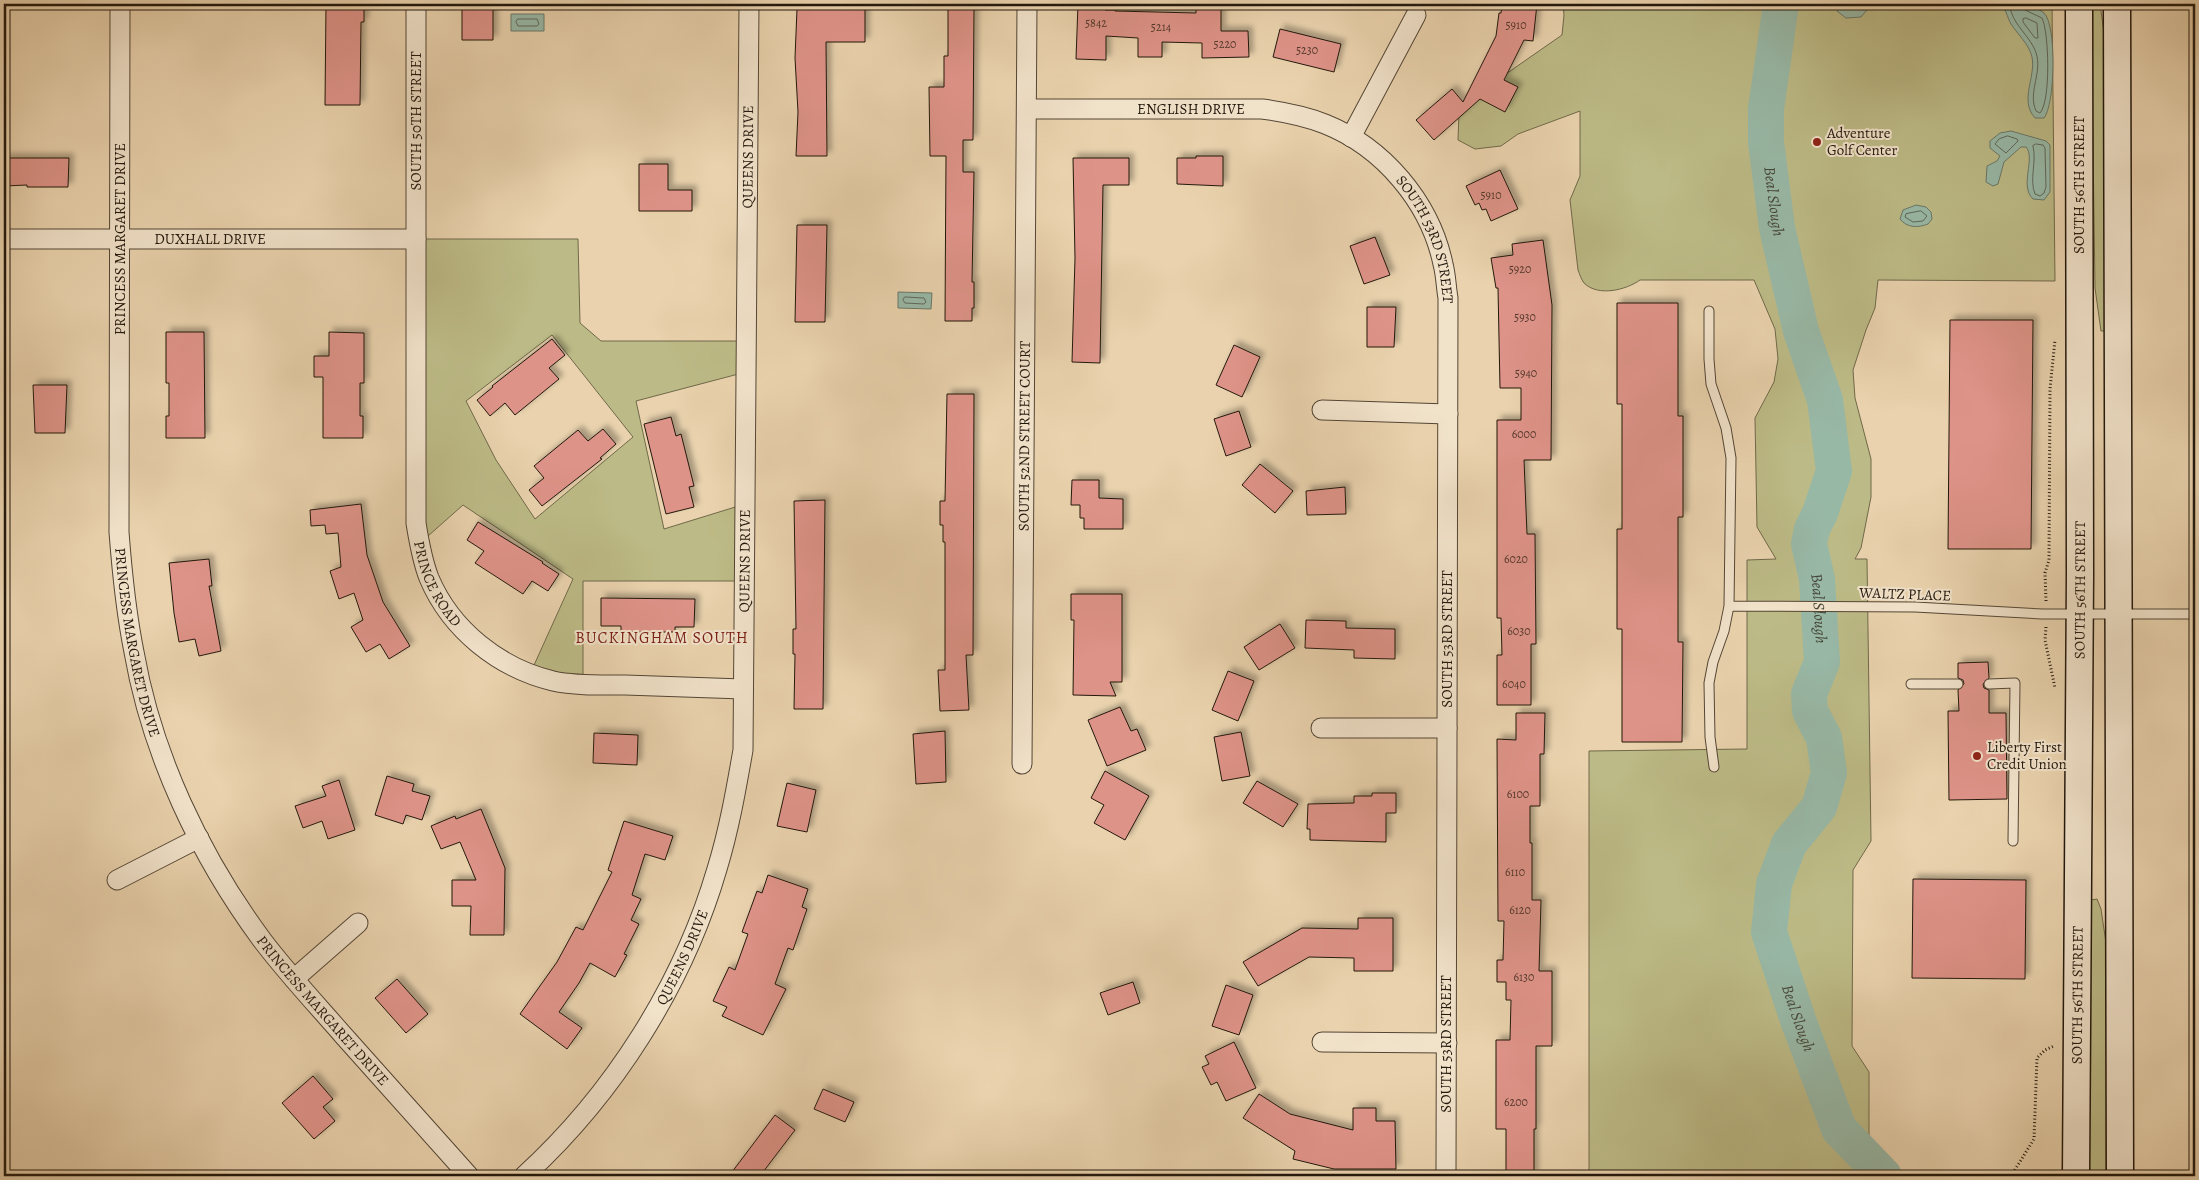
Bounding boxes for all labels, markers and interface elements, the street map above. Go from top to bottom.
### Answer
house number: 5842 [1085,15,1107,31]
house number: 5910 [1505,17,1527,33]
house number: 5214 [1151,19,1172,35]
house number: 5220 [1214,36,1236,52]
house number: 5230 [1296,42,1318,58]
street label: SOUTH 50TH STREET [406,51,426,191]
street label: ENGLISH DRIVE [1137,99,1245,119]
street label: QUEENS DRIVE [737,105,758,209]
street label: SOUTH 56TH STREET [2069,115,2089,254]
place label: Adventure Golf Center [1826,123,1897,160]
marker: Adventure Golf Center [1811,136,1823,148]
street label: PRINCESS MARGARET DRIVE [110,143,130,335]
water label: Beal Slough [1758,165,1790,239]
street label: SOUTH 53RD STREET [1392,171,1458,304]
house number: 5910 [1480,187,1502,203]
street label: DUXHALL DRIVE [154,229,266,249]
house number: 5920 [1509,261,1531,277]
house number: 5930 [1514,309,1536,325]
street label: SOUTH 52ND STREET COURT [1014,340,1035,531]
house number: 5940 [1515,365,1537,381]
house number: 6000 [1512,426,1536,442]
street label: QUEENS DRIVE [734,509,755,613]
street label: SOUTH 56TH STREET [2069,520,2090,659]
street label: PRINCE ROAD [409,539,466,631]
street label: PRINCESS MARGARET DRIVE [110,547,165,740]
house number: 6020 [1504,551,1528,567]
street label: SOUTH 53RD STREET [1437,569,1457,708]
water label: Beal Slough [1805,571,1832,644]
street label: WALTZ PLACE [1858,582,1951,606]
house number: 6030 [1507,623,1531,639]
district label: BUCKINGHAM SOUTH [575,627,749,649]
house number: 6040 [1502,676,1526,692]
place label: Liberty First Credit Union [1987,737,2067,774]
marker: Liberty First Credit Union [1971,750,1983,762]
house number: 6100 [1507,786,1529,802]
house number: 6110 [1505,864,1525,880]
house number: 6120 [1509,902,1531,918]
street label: QUEENS DRIVE [651,907,713,1009]
street label: SOUTH 56TH STREET [2067,925,2088,1064]
street label: PRINCESS MARGARET DRIVE [252,931,393,1090]
house number: 6130 [1513,969,1535,985]
street label: SOUTH 53RD STREET [1436,974,1456,1113]
water label: Beal Slough [1776,982,1820,1055]
house number: 6200 [1504,1094,1528,1110]

